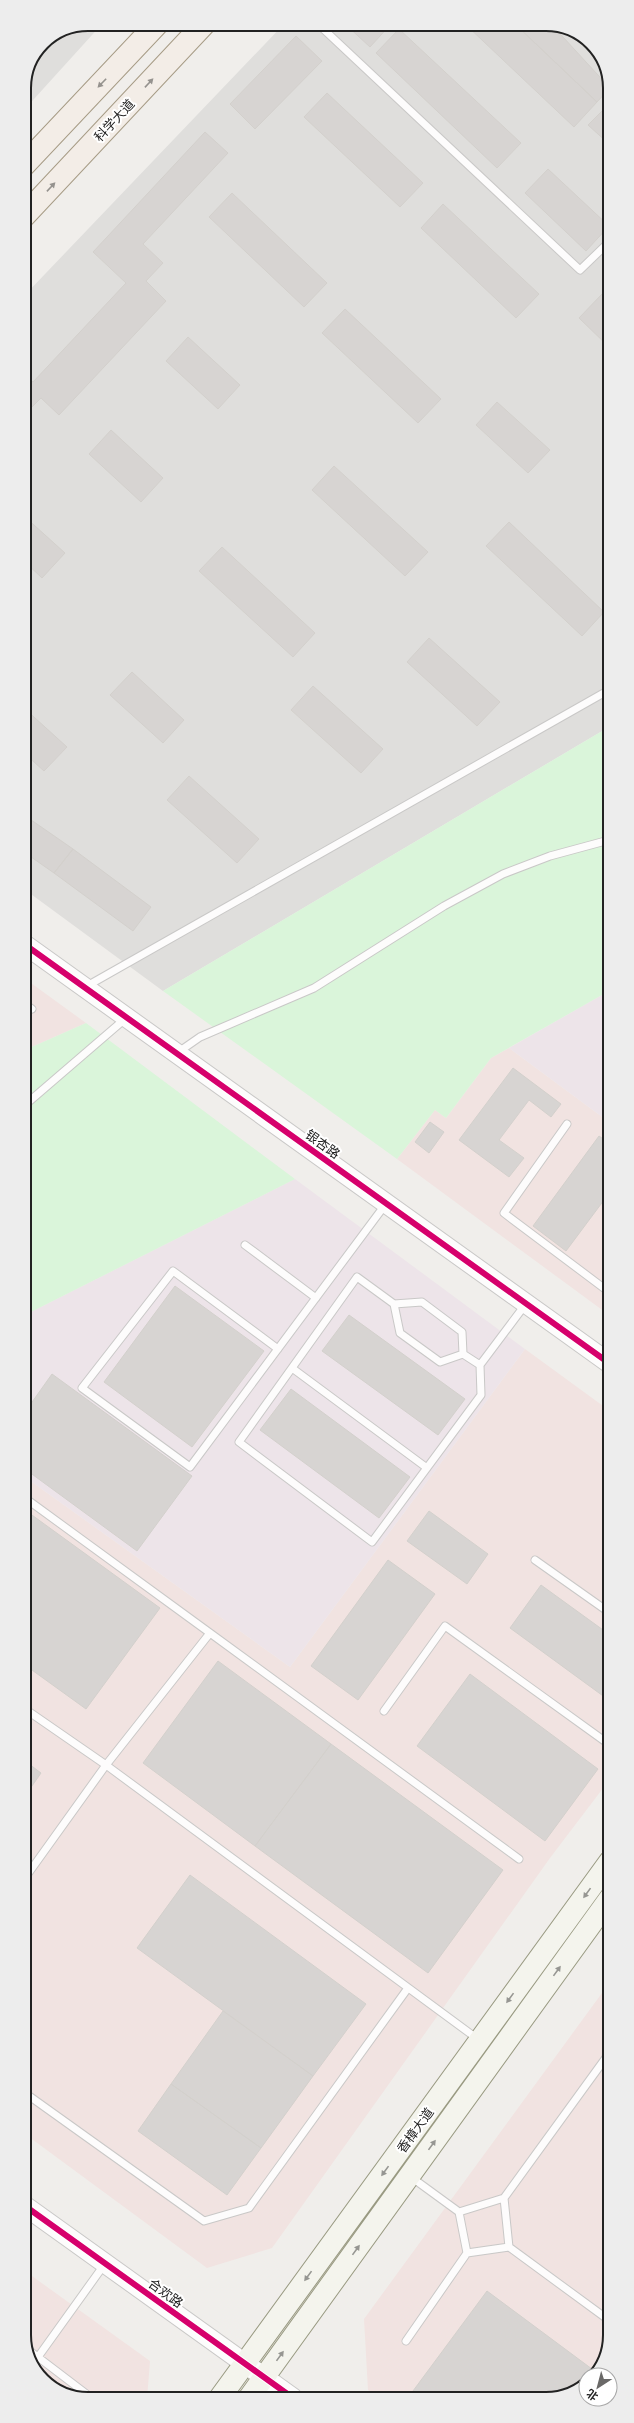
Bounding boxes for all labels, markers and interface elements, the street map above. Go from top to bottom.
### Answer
one-way arrow [145,77,154,88]
one-way arrow [97,78,106,88]
street label: 科学大道 [91,96,138,144]
one-way arrow [46,183,55,192]
street label: 银杏路 [303,1127,343,1162]
one-way arrow [583,1888,591,1898]
one-way arrow [553,1966,561,1976]
one-way arrow [507,1993,515,2003]
street label: 香樟大道 [394,2105,437,2156]
one-way arrow [428,2139,436,2150]
one-way arrow [381,2166,389,2177]
one-way arrow [352,2245,360,2255]
one-way arrow [304,2271,312,2282]
street label: 合欢路 [146,2276,186,2311]
one-way arrow [276,2350,284,2361]
north arrow [578,2367,618,2407]
text: 北 [584,2386,601,2403]

